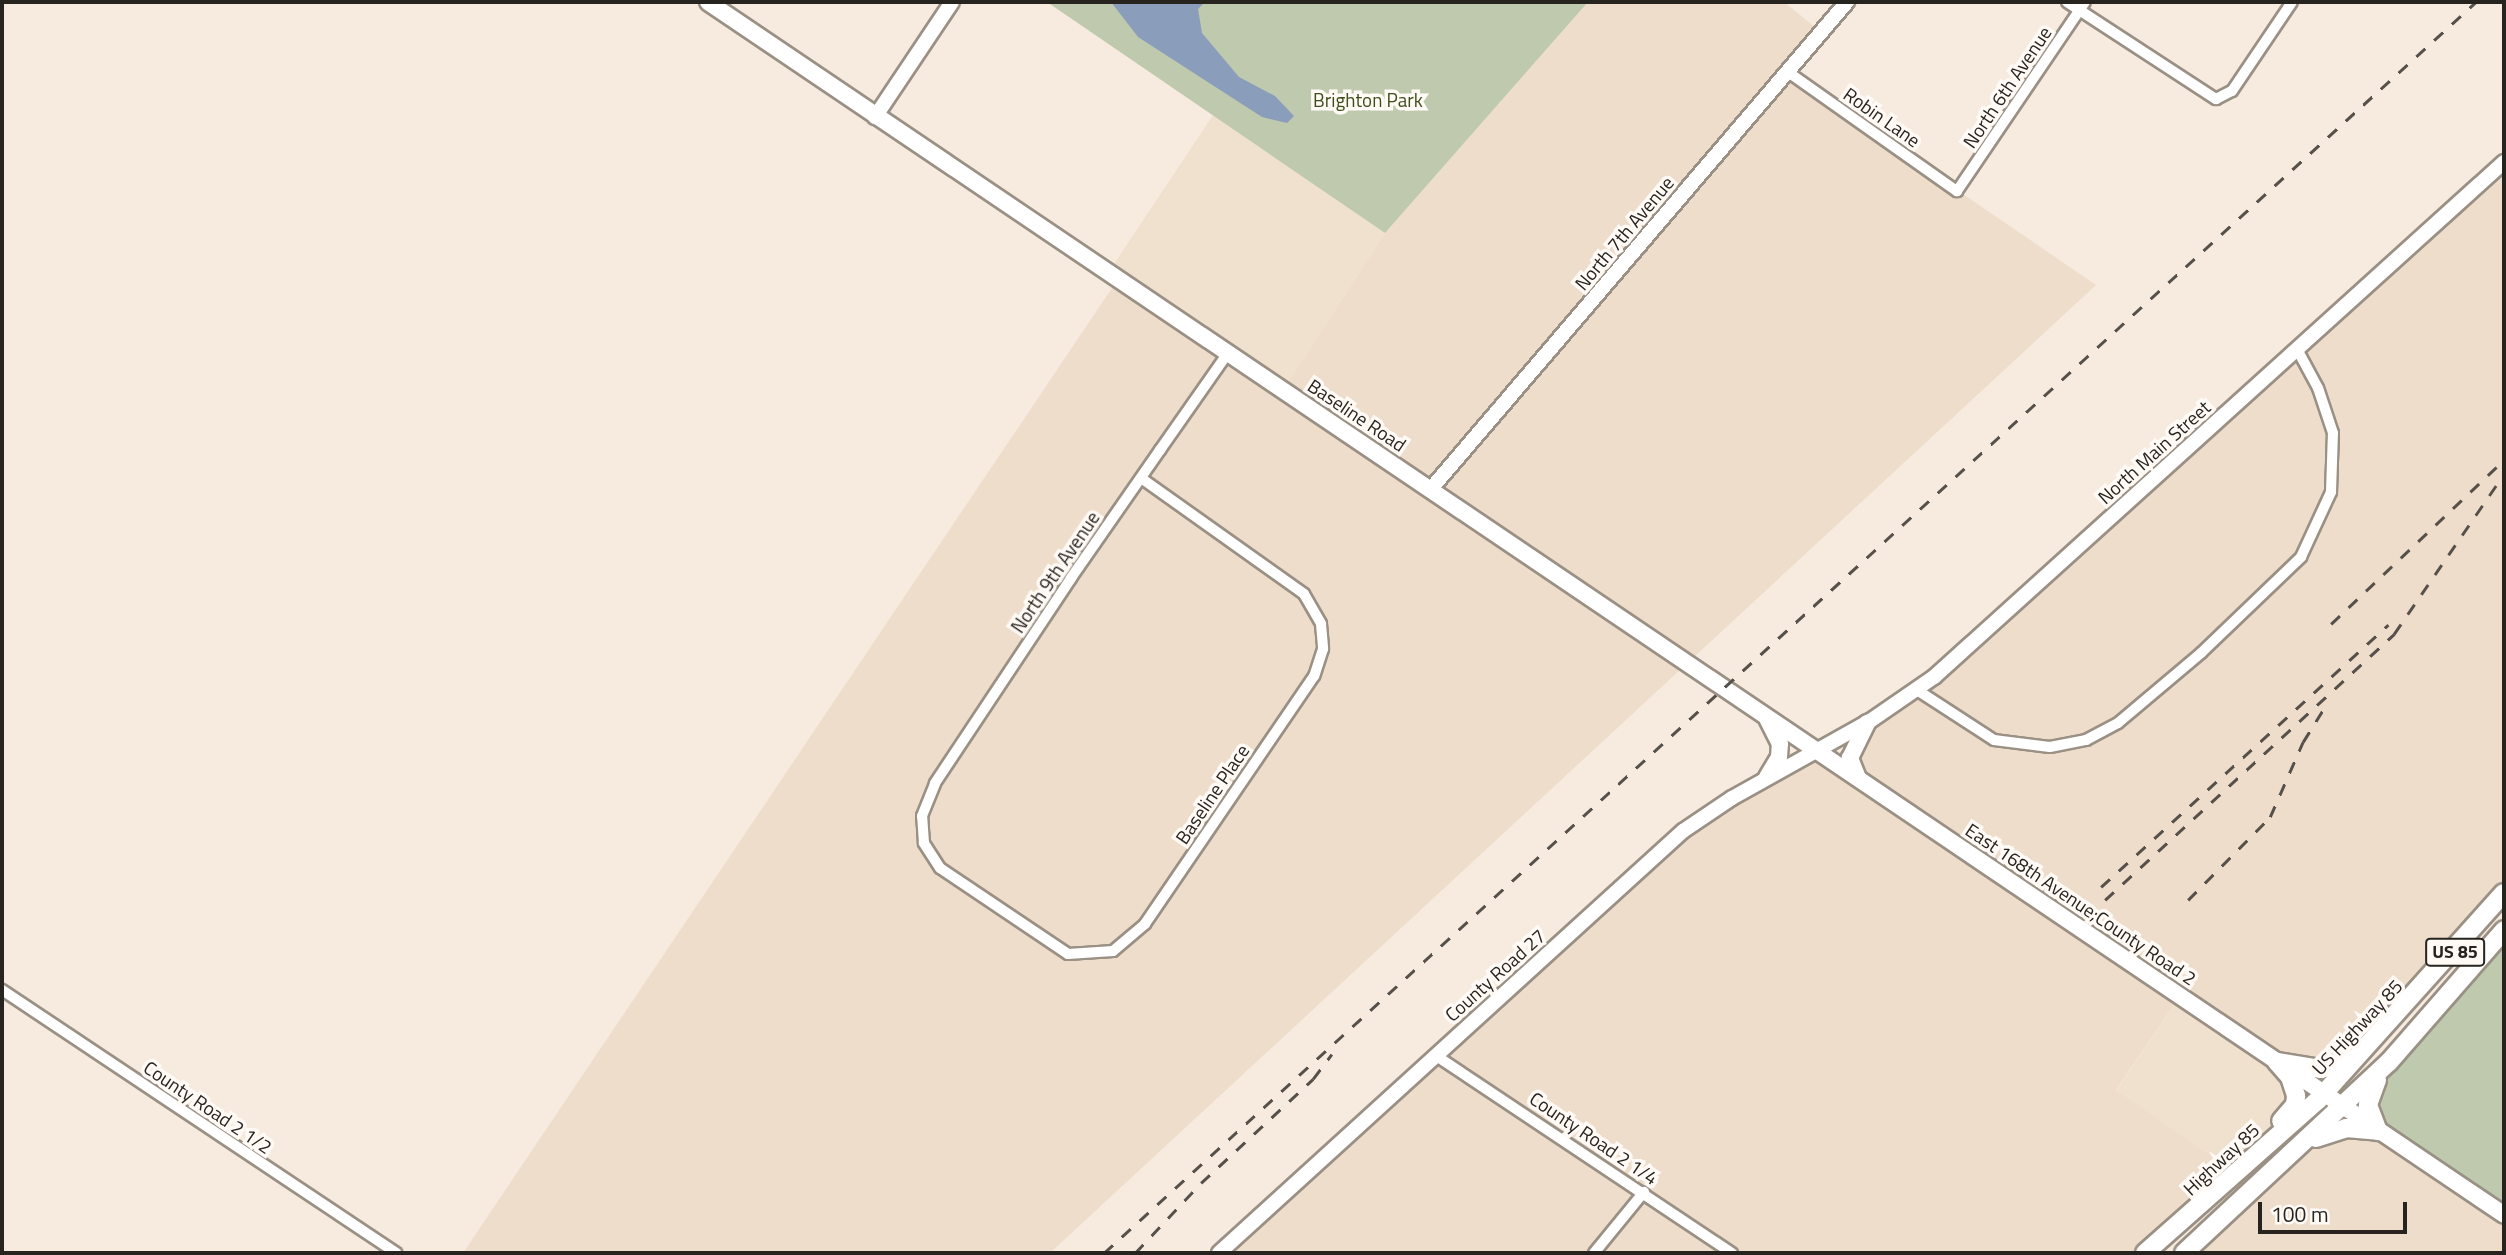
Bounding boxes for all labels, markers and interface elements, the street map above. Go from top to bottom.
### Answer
street label: North 6th Avenue [1958,22,2056,152]
street label: Robin Lane [1839,82,1925,152]
park label: Brighton Park [1313,89,1423,111]
street label: North 7th Avenue [1570,171,1678,295]
street label: Baseline Road [1304,374,1410,456]
street label: North Main Street [2093,396,2215,508]
street label: North 9th Avenue [1006,507,1104,637]
street label: Baseline Place [1170,740,1254,848]
street label: East 168th Avenue;County Road 2 [1961,818,2201,990]
street label: County Road 27 [1440,924,1550,1026]
road number: US 85 [2424,937,2486,967]
street label: US Highway 85 [2307,975,2407,1079]
street label: County Road 2 1/2 [140,1056,276,1158]
street label: County Road 2 1/4 [1526,1087,1662,1189]
street label: Highway 85 [2178,1118,2264,1200]
scale bar [2261,1188,2410,1232]
text: 100 m [2271,1198,2328,1230]

